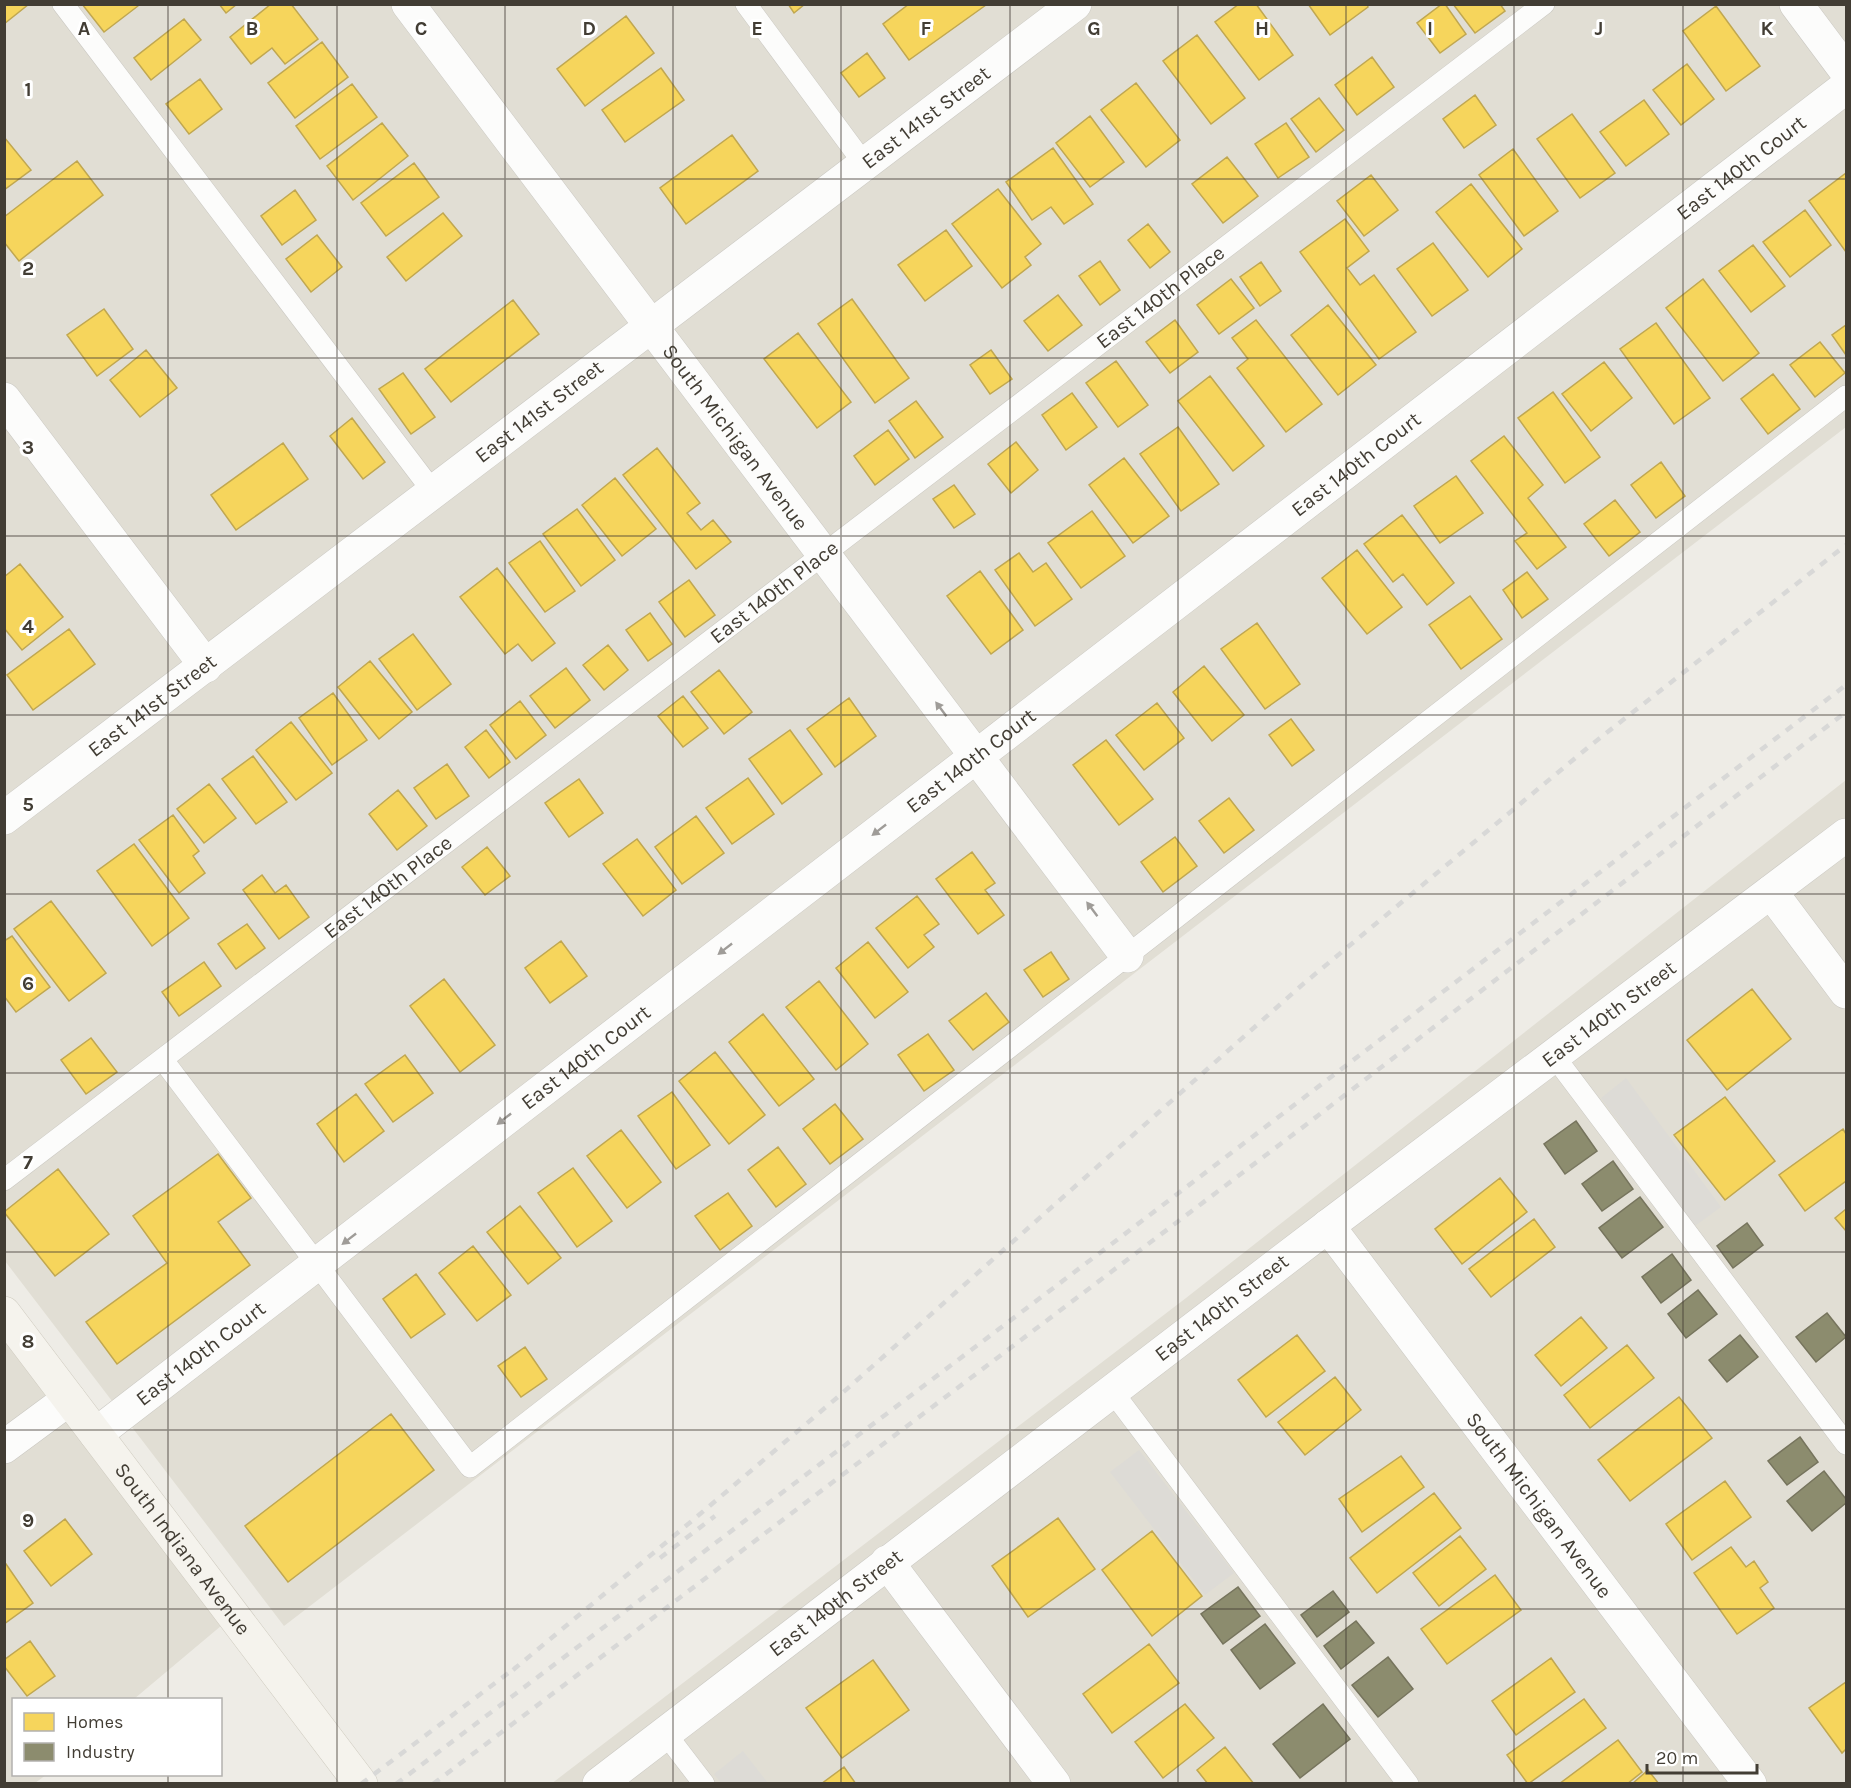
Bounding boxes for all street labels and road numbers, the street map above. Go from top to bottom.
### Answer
street label: East 141st Street [857,61,995,174]
street label: East 140th Court [1672,110,1811,225]
street label: East 140th Place [1092,240,1229,353]
street label: South Michigan Avenue [657,340,813,535]
street label: East 141st Street [470,355,608,468]
street label: East 140th Court [1287,407,1425,521]
street label: East 140th Place [705,535,843,648]
street label: East 141st Street [83,649,221,762]
street label: East 140th Court [901,703,1040,818]
street label: East 140th Place [319,830,457,943]
street label: East 140th Street [1537,956,1681,1072]
street label: East 140th Court [516,1000,655,1114]
street label: East 140th Street [1150,1249,1293,1366]
street label: East 140th Court [131,1296,270,1411]
street label: South Michigan Avenue [1461,1408,1617,1603]
street label: South Indiana Avenue [110,1458,256,1640]
street label: East 140th Street [764,1544,907,1662]

